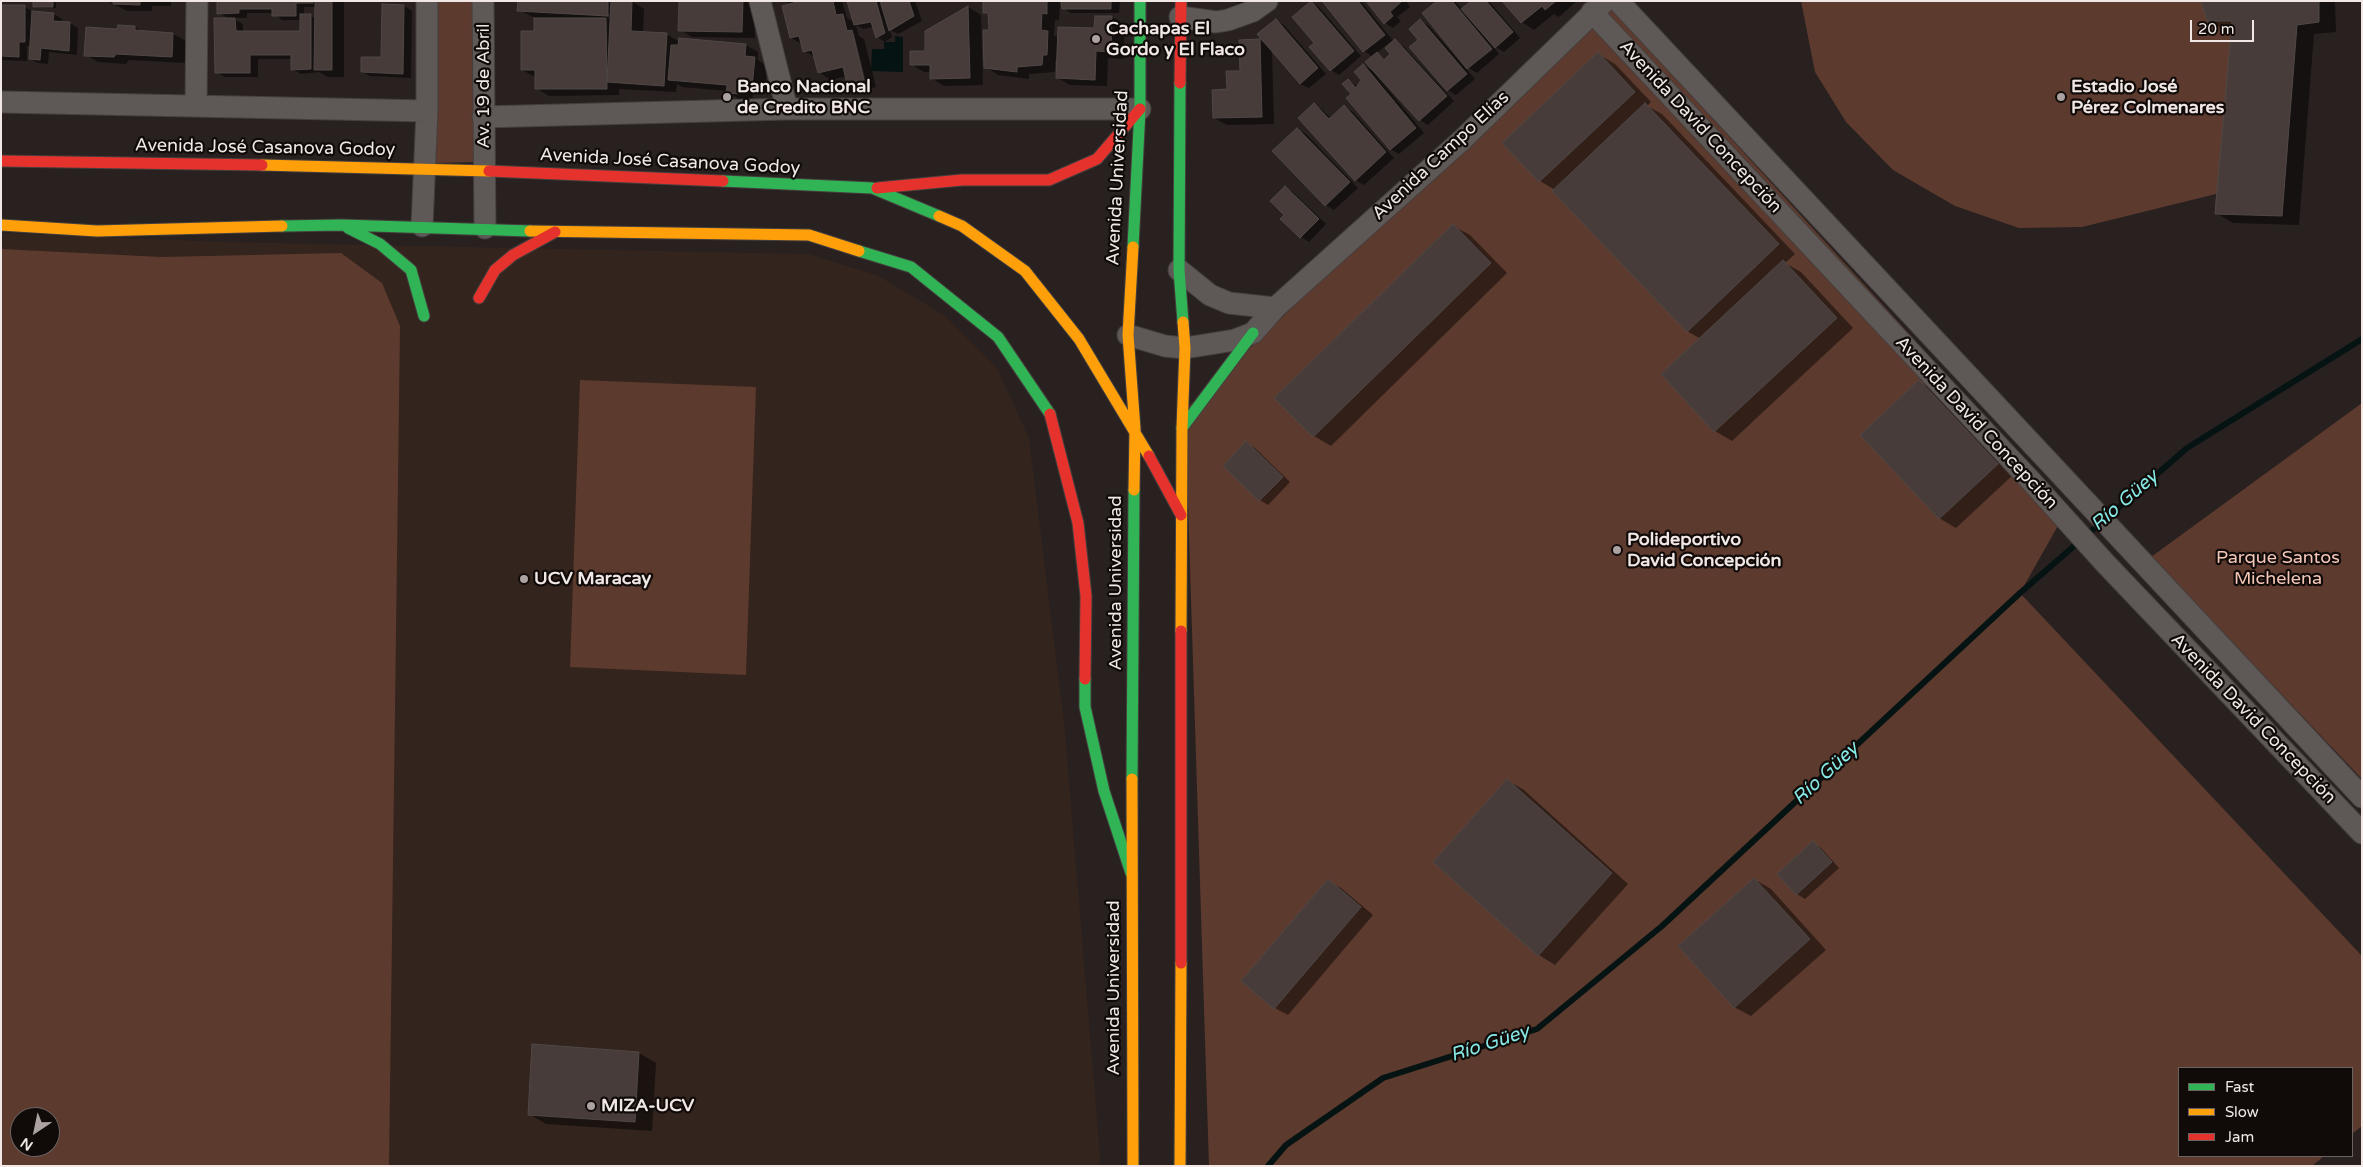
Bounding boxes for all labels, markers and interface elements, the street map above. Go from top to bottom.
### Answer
scale bar [2193,10,2257,42]
place label: Cachapas El Gordo y El Flaco [1106,18,1245,60]
text: 20 m [2198,20,2235,38]
street label: Av. 19 de Abril [473,23,495,149]
marker: Cachapas El Gordo y El Flaco [1090,33,1102,45]
street label: Avenida David Concepción [1614,36,1786,218]
place label: Banco Nacional de Credito BNC [737,76,871,118]
place label: Estadio José Pérez Colmenares [2071,76,2224,118]
street label: Avenida Campo Elías [1368,87,1514,225]
street label: Avenida Universidad [1103,90,1133,266]
marker: Banco Nacional de Credito BNC [721,91,733,103]
marker: Estadio José Pérez Colmenares [2055,91,2067,103]
street label: Avenida José Casanova Godoy [135,135,395,161]
street label: Avenida José Casanova Godoy [539,144,801,180]
street label: Avenida David Concepción [1890,332,2062,514]
water label: Río Güey [2087,466,2163,536]
street label: Avenida Universidad [1105,495,1127,671]
place label: Polideportivo David Concepción [1627,529,1782,572]
marker: Polideportivo David Concepción [1611,544,1623,556]
park label: Parque Santos Michelena [2216,547,2340,590]
place label: UCV Maracay [534,568,651,590]
marker: UCV Maracay [518,573,530,585]
street label: Avenida David Concepción [2166,629,2340,809]
water label: Río Güey [1788,738,1864,810]
street label: Avenida Universidad [1103,900,1125,1076]
water label: Río Güey [1448,1021,1532,1067]
legend [2178,1067,2353,1157]
text: Fast [2225,1078,2254,1096]
place label: MIZA-UCV [601,1095,694,1117]
marker: MIZA-UCV [585,1100,597,1112]
text: Slow [2225,1103,2259,1121]
north arrow [10,1107,60,1157]
text: Jam [2225,1128,2254,1146]
text: N [17,1134,36,1154]

